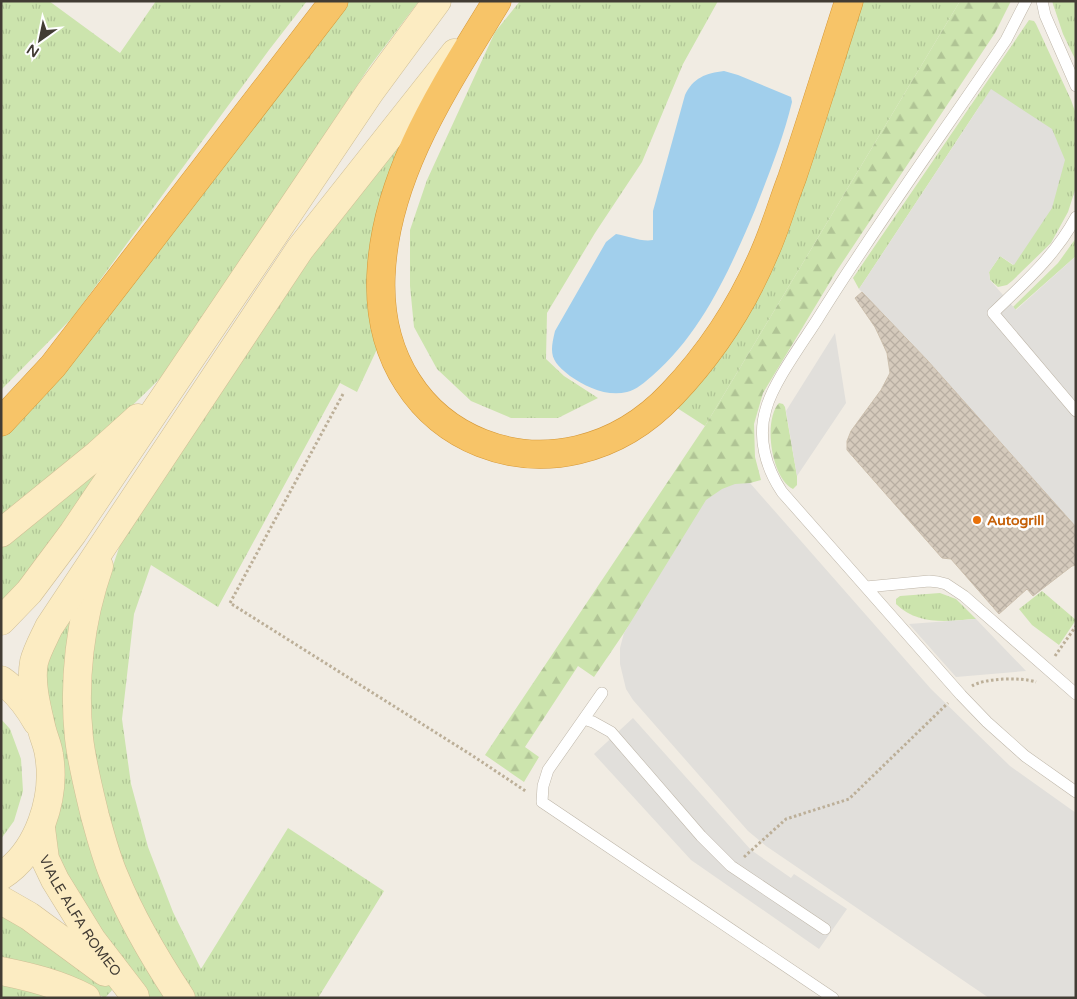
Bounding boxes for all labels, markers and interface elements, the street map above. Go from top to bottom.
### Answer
north arrow [15,15,65,65]
text: N [24,40,43,61]
place label: Autogrill [987,512,1044,529]
marker: Autogrill [971,514,983,526]
street label: VIALE ALFA ROMEO [36,852,125,979]

